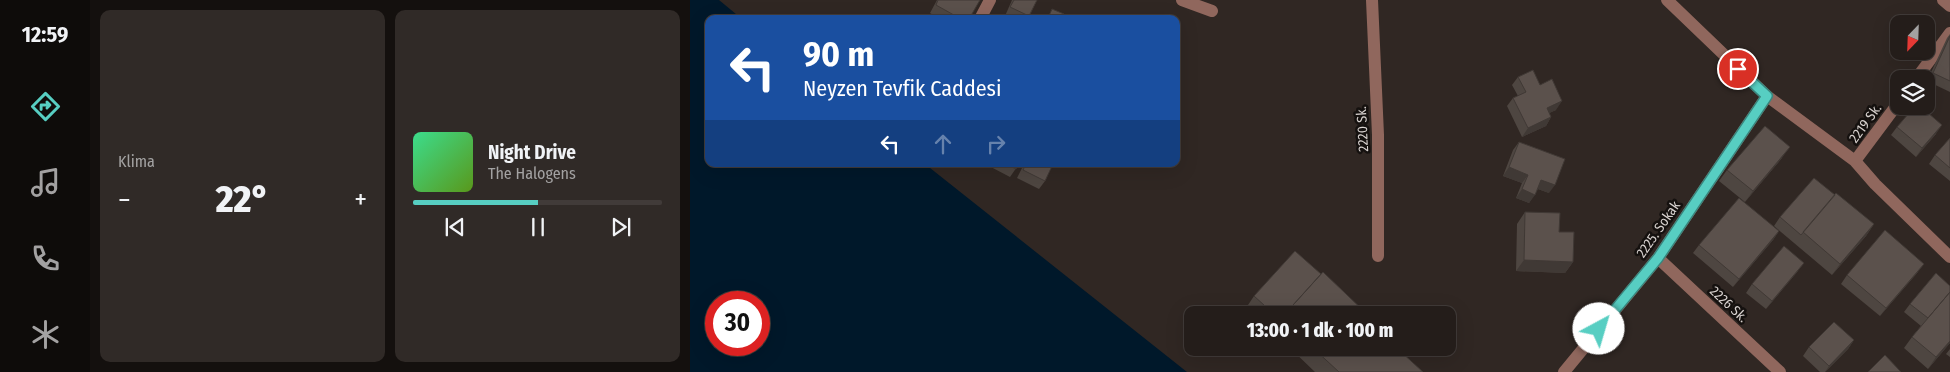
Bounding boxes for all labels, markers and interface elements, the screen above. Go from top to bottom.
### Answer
north arrow [1890,15,1935,60]
map controls [1890,15,1935,115]
text: 12:59 [22,21,68,48]
text: 90 m [803,33,874,75]
icon: left [720,35,785,100]
pin [1717,48,1759,90]
icon: arrive [1724,55,1752,83]
button: layers [1890,70,1935,115]
text: Neyzen Tevfik Caddesi [803,75,1002,102]
icon: directions [28,89,63,124]
street label: 2219 Sk. [1846,100,1885,146]
street label: 2220 Sk. [1353,106,1372,152]
icon: left [876,130,904,158]
icon: ahead [929,130,957,158]
icon: right [982,130,1010,158]
text: Night Drive [488,141,576,164]
text: Klima [118,152,155,171]
text: The Halogens [488,164,576,183]
icon: music [28,165,63,200]
text: 22° [216,176,269,222]
text: − [118,183,131,216]
text: + [354,183,367,216]
street label: 2225. Sokak [1633,197,1684,261]
icon: previous [441,213,469,241]
icon: pause [524,213,552,241]
icon: next [607,213,635,241]
icon: phone [28,241,63,276]
street label: 2226 Sk. [1706,283,1751,326]
speed limit sign: 30 [705,291,770,356]
position arrow [1572,302,1624,354]
icon: climate [28,317,63,352]
text: 13:00 · 1 dk · 100 m [1247,319,1393,342]

